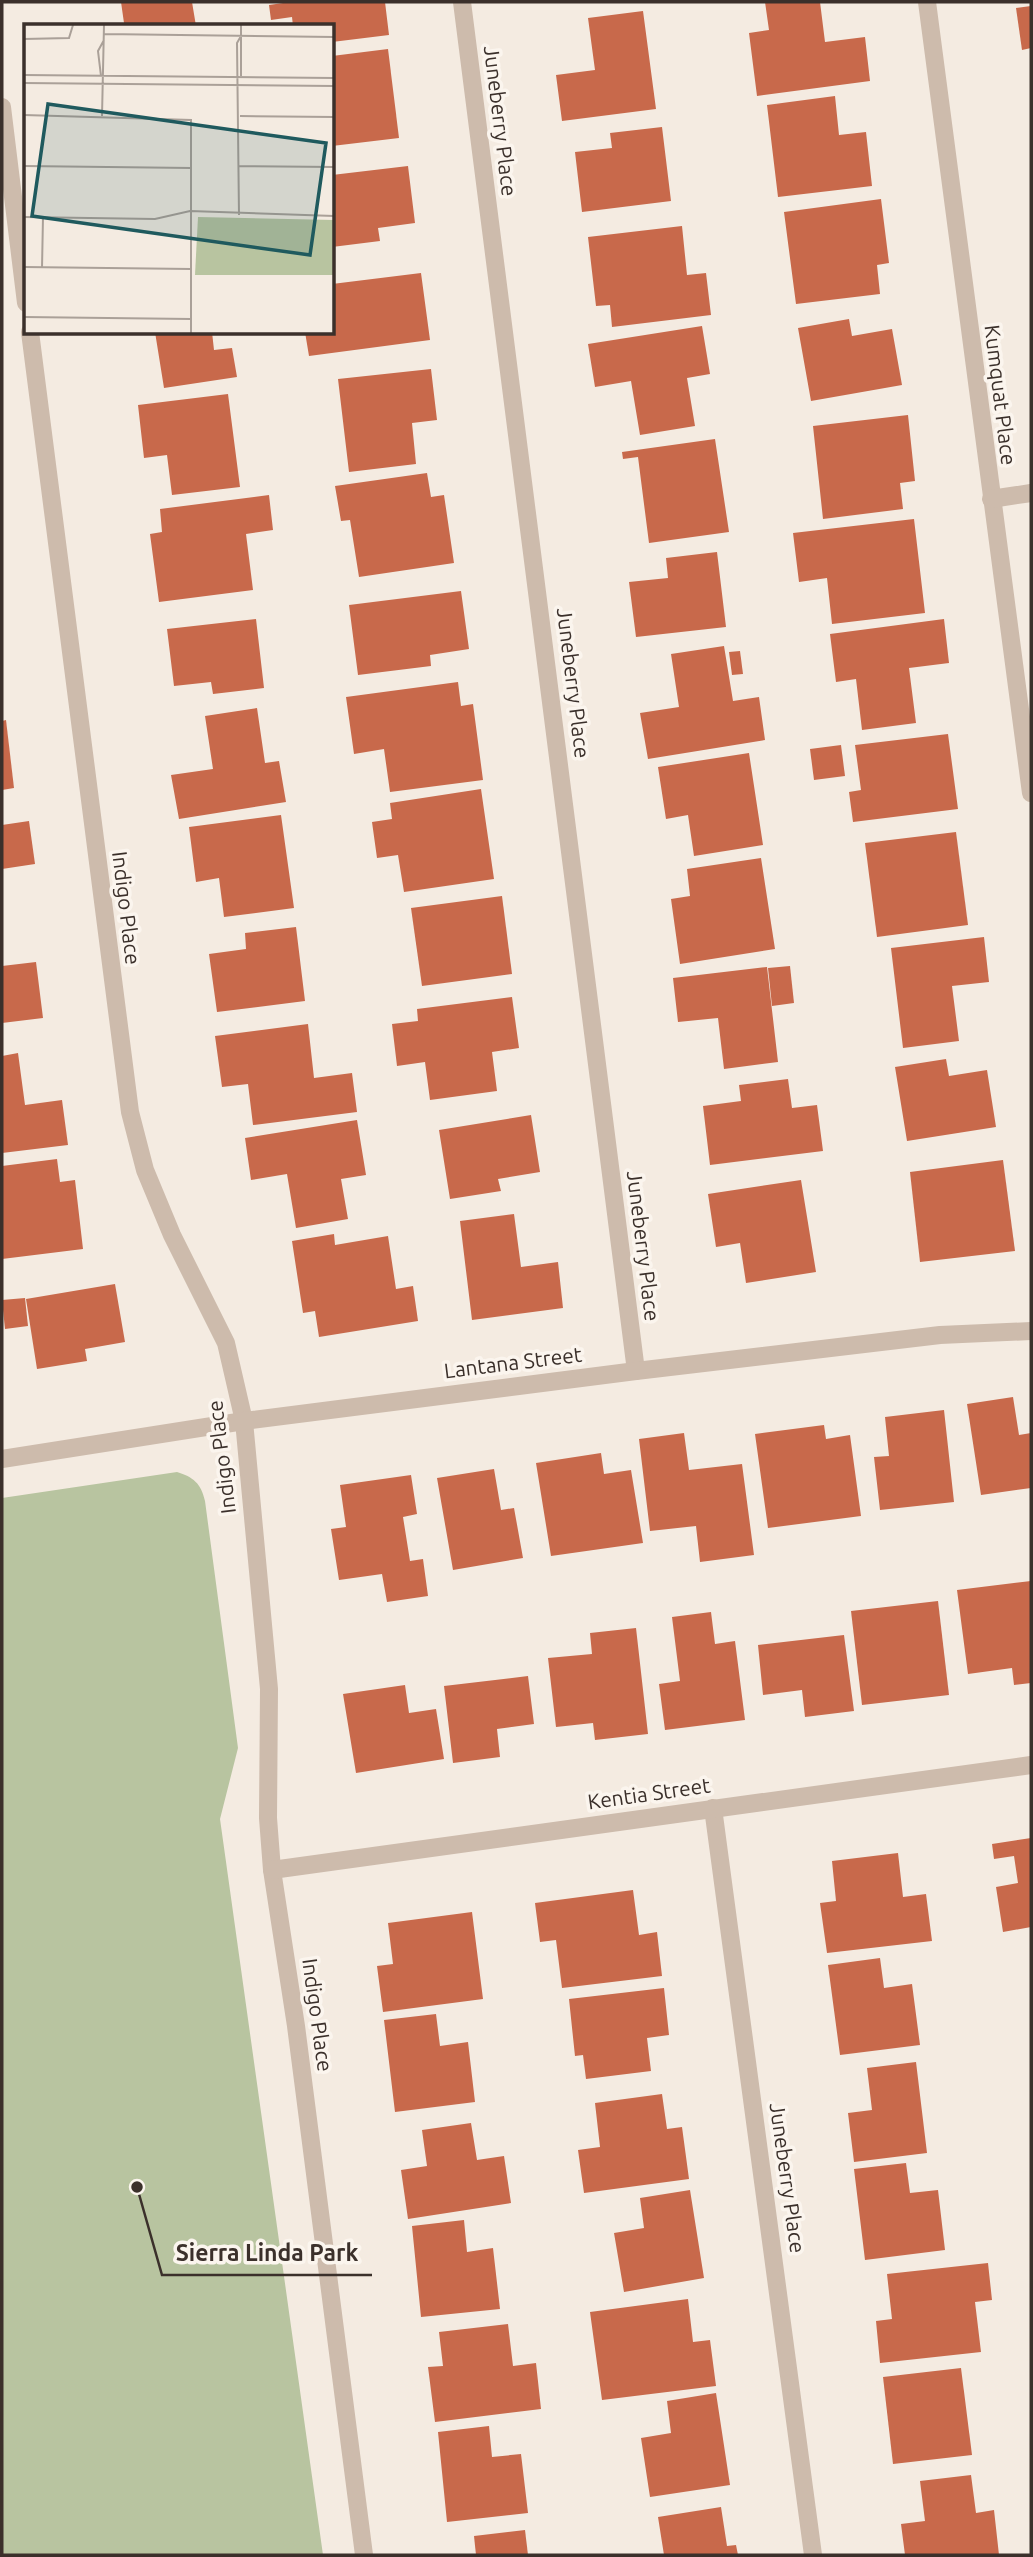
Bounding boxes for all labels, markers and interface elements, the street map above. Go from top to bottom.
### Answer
inset map [24,24,334,334]
street label: Juneberry Place [480,44,522,197]
street label: Kumquat Place [980,323,1022,466]
street label: Juneberry Place [553,606,595,759]
street label: Indigo Place [108,850,146,966]
street label: Juneberry Place [623,1169,665,1322]
street label: Lantana Street [443,1342,583,1382]
street label: Indigo Place [202,1399,240,1515]
street label: Kentia Street [586,1773,712,1814]
street label: Indigo Place [298,1957,338,2073]
street label: Juneberry Place [766,2101,810,2254]
callout: Sierra Linda Park [162,2231,372,2275]
text: Sierra Linda Park [176,2240,358,2265]

